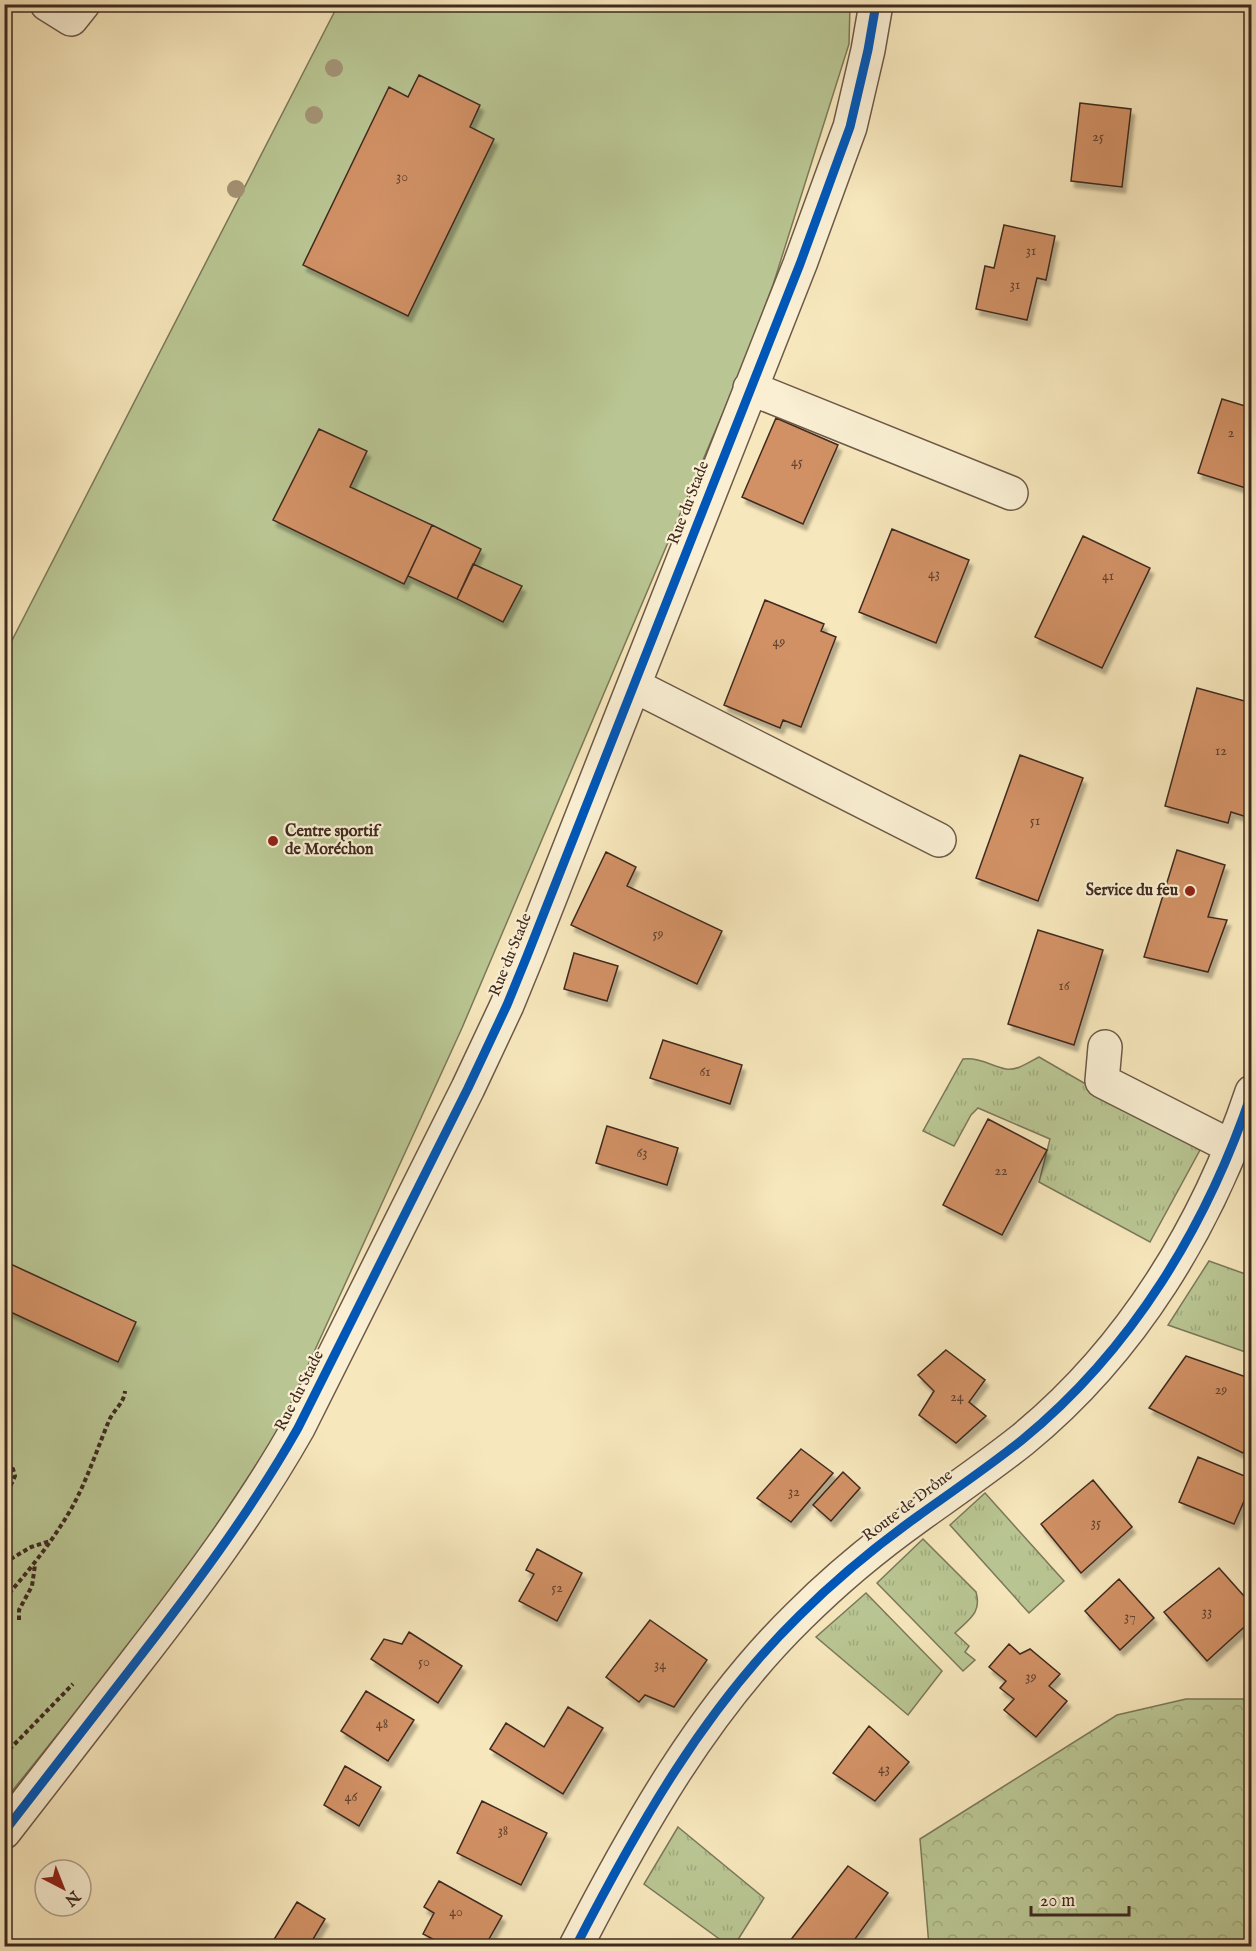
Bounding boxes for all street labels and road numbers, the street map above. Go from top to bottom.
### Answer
street label: Rue du Stade [664,458,714,548]
street label: Rue du Stade [485,910,537,1000]
street label: Rue du Stade [271,1347,329,1435]
street label: Route de Drône [859,1466,957,1546]

